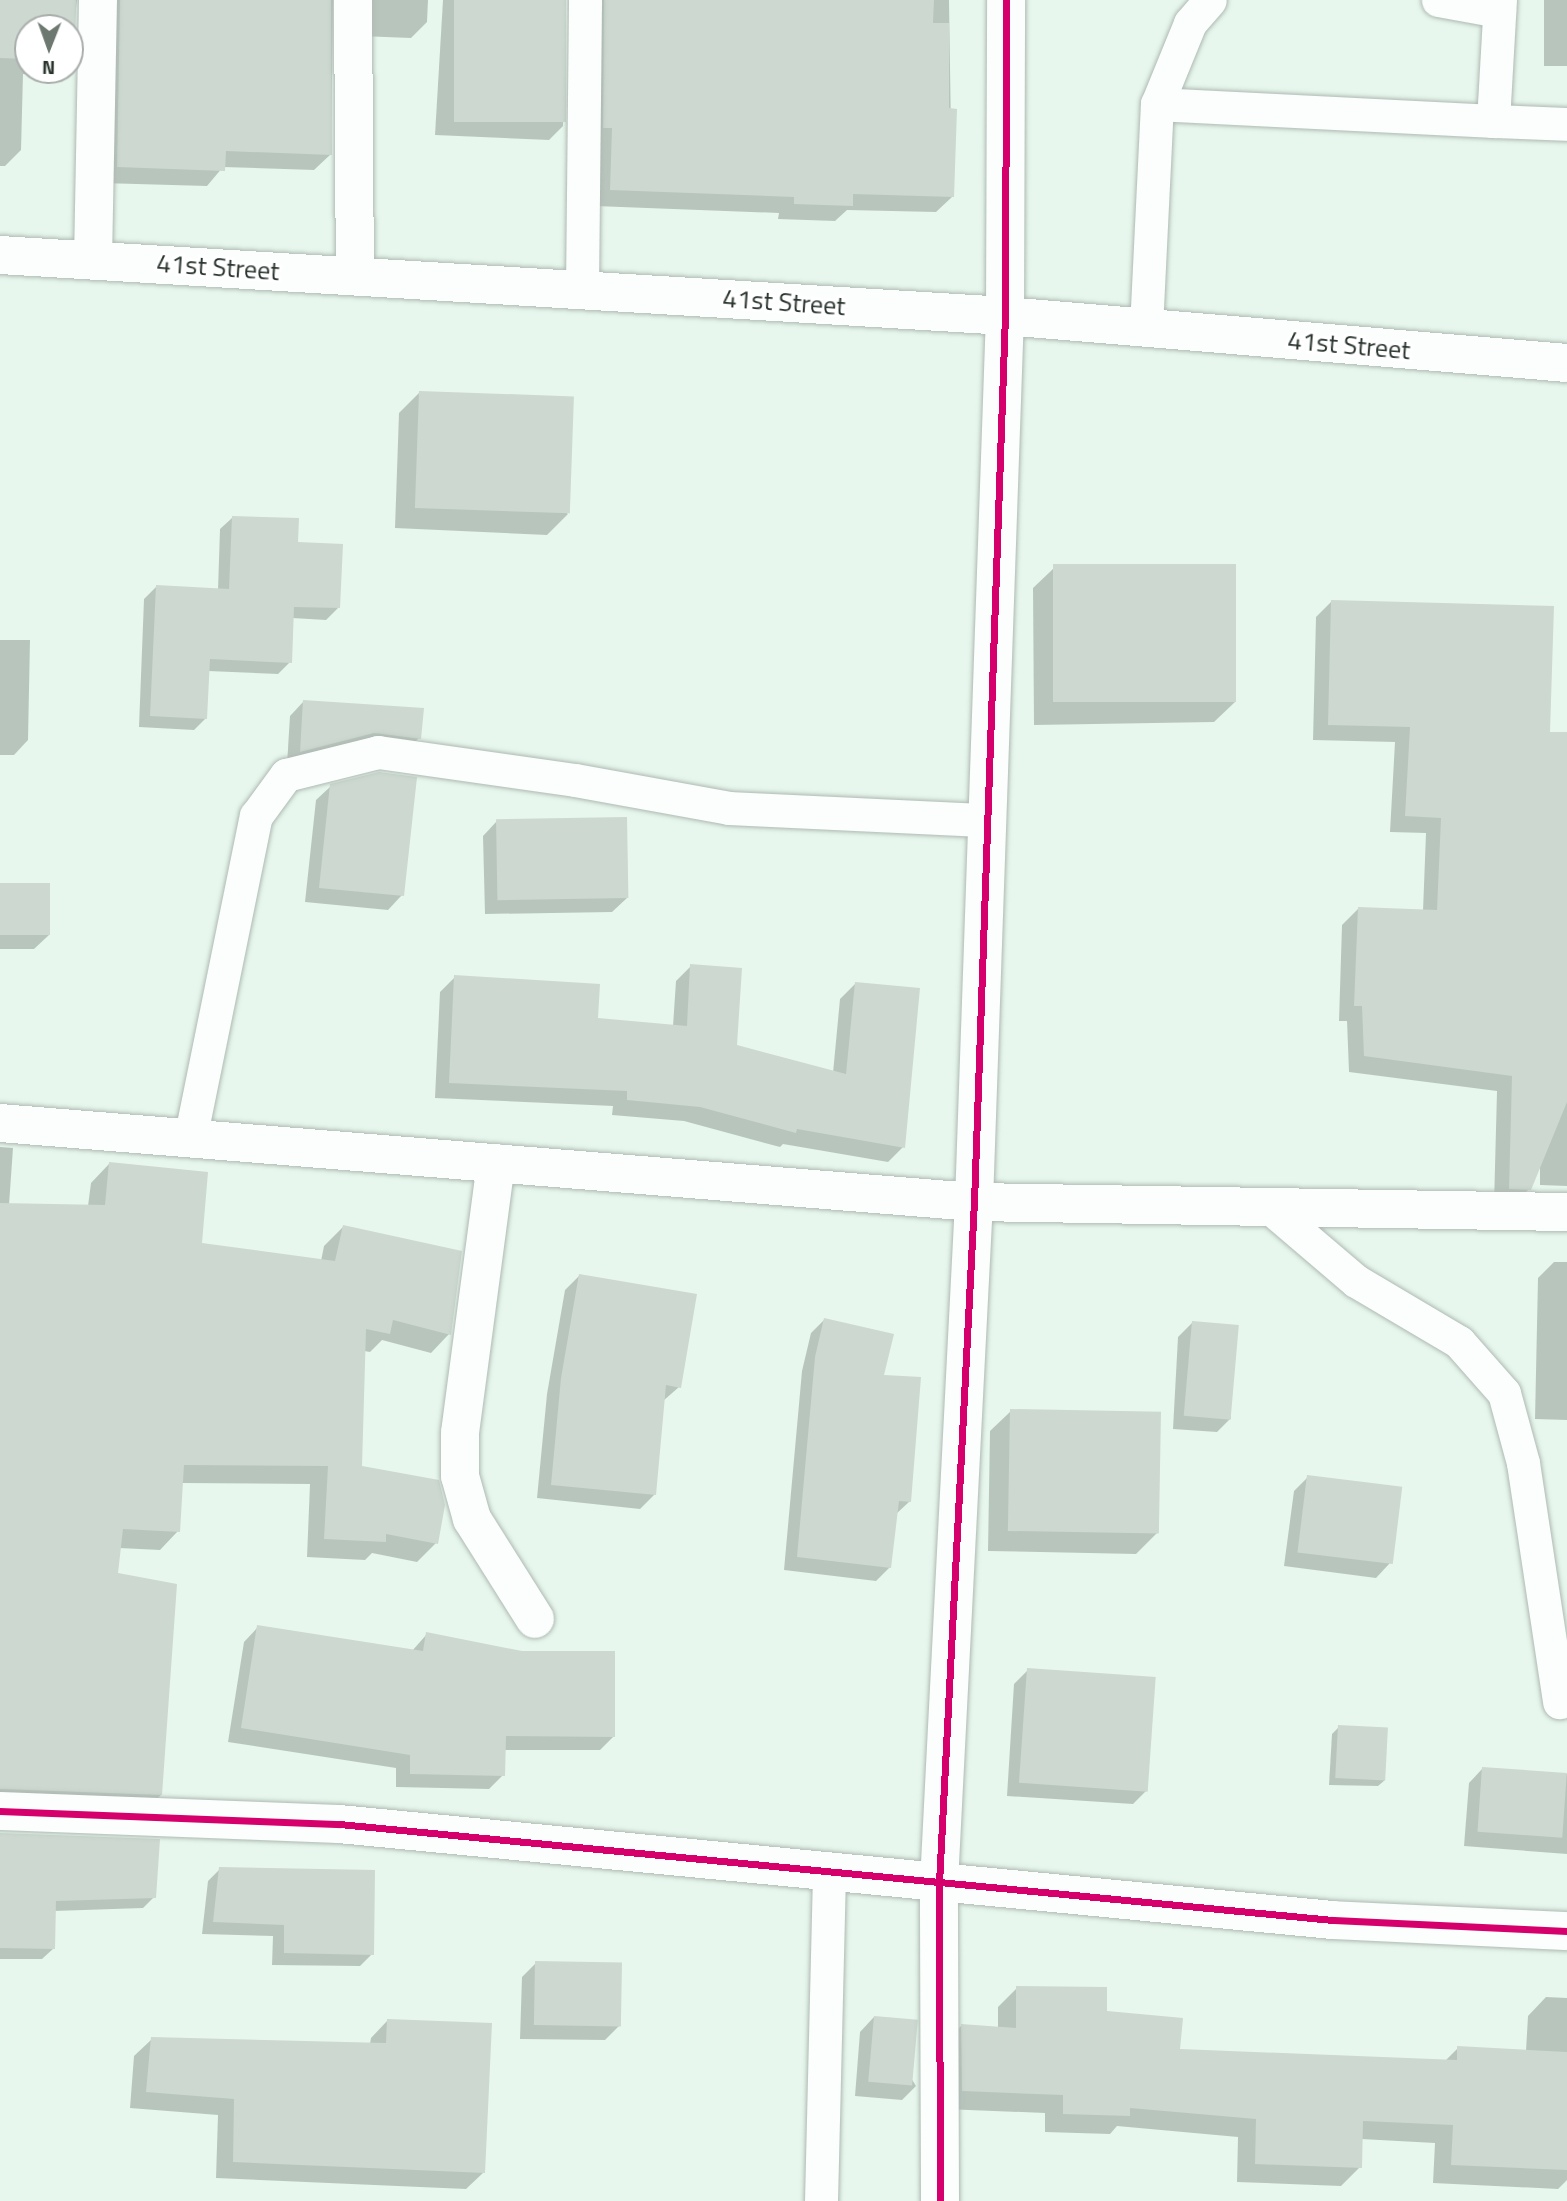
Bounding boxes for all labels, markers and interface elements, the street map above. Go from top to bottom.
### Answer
north arrow [14,14,84,84]
text: N [42,54,56,83]
street label: 41st Street [156,247,280,287]
street label: 41st Street [722,282,846,322]
street label: 41st Street [1286,324,1412,366]

